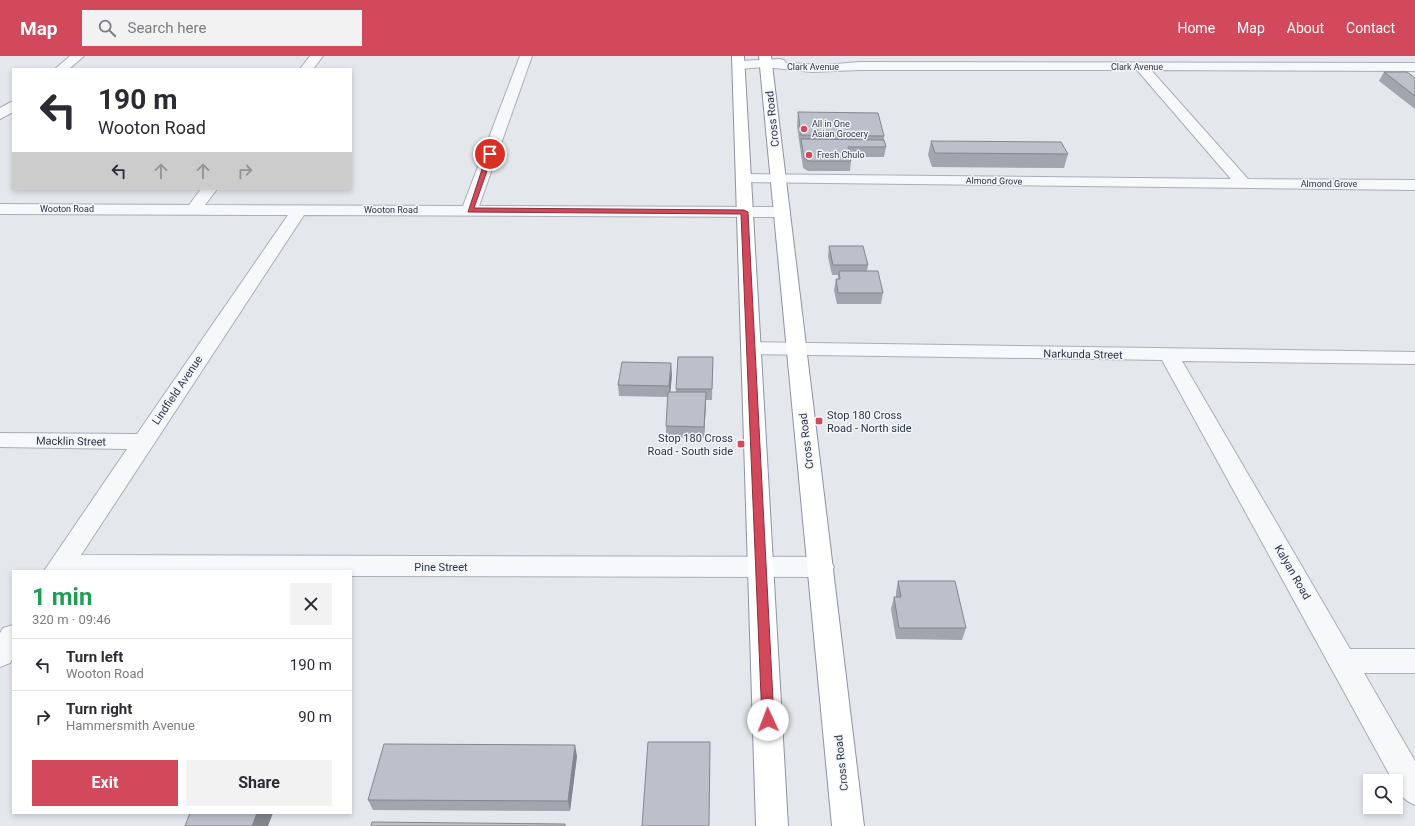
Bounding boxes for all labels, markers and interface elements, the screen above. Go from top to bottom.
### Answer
search box [82,10,362,46]
text: Map [20,17,58,40]
icon: search [96,17,118,39]
text: Search here [128,19,206,37]
text: Home [1177,20,1215,36]
text: Map [1237,20,1265,36]
text: About [1287,20,1324,36]
text: Contact [1346,20,1395,36]
street label: Clark Avenue [787,62,839,72]
street label: Clark Avenue [1111,62,1163,72]
text: 190 m [98,83,177,116]
icon: left [32,84,84,136]
street label: Cross Road [763,90,782,148]
text: Wooton Road [98,117,206,138]
place label: All in One Asian Grocery [812,119,869,139]
marker: All in One Asian Grocery [799,124,809,134]
pin [473,137,507,171]
icon: arrive [479,143,501,165]
marker: Fresh Chulo [804,150,814,160]
place label: Fresh Chulo [817,150,865,160]
icon: left [108,160,130,182]
icon: ahead [150,160,172,182]
icon: ahead [192,160,214,182]
icon: right [234,160,256,182]
street label: Almond Grove [966,176,1023,186]
street label: Almond Grove [1301,179,1358,189]
street label: Wooton Road [40,204,94,214]
street label: Wooton Road [364,205,418,215]
street label: Narkunda Street [1043,347,1123,362]
street label: Lindfield Avenue [150,353,205,427]
place label: Stop 180 Cross Road - North side [827,409,912,435]
street label: Cross Road [797,412,816,470]
marker: Stop 180 Cross Road - North side [814,416,824,426]
place label: Stop 180 Cross Road - South side [648,432,733,458]
street label: Macklin Street [36,434,107,449]
marker: Stop 180 Cross Road - South side [736,439,746,449]
street label: Kalyan Road [1272,543,1313,602]
street label: Pine Street [414,561,468,574]
text: 1 min [32,583,92,611]
button: close [290,583,332,625]
text: 320 m · 09:46 [32,612,111,627]
text: Turn left [66,648,123,666]
icon: left [32,654,54,676]
text: 190 m [290,656,332,674]
text: Wooton Road [66,666,144,681]
position arrow [747,699,789,741]
text: Turn right [66,700,132,718]
icon: right [32,706,54,728]
text: 90 m [298,708,332,726]
text: Hammersmith Avenue [66,718,195,733]
street label: Cross Road [832,734,851,792]
button: Exit [32,760,178,806]
button: Share [186,760,332,806]
map controls [1363,774,1403,814]
button: search [1363,774,1403,814]

